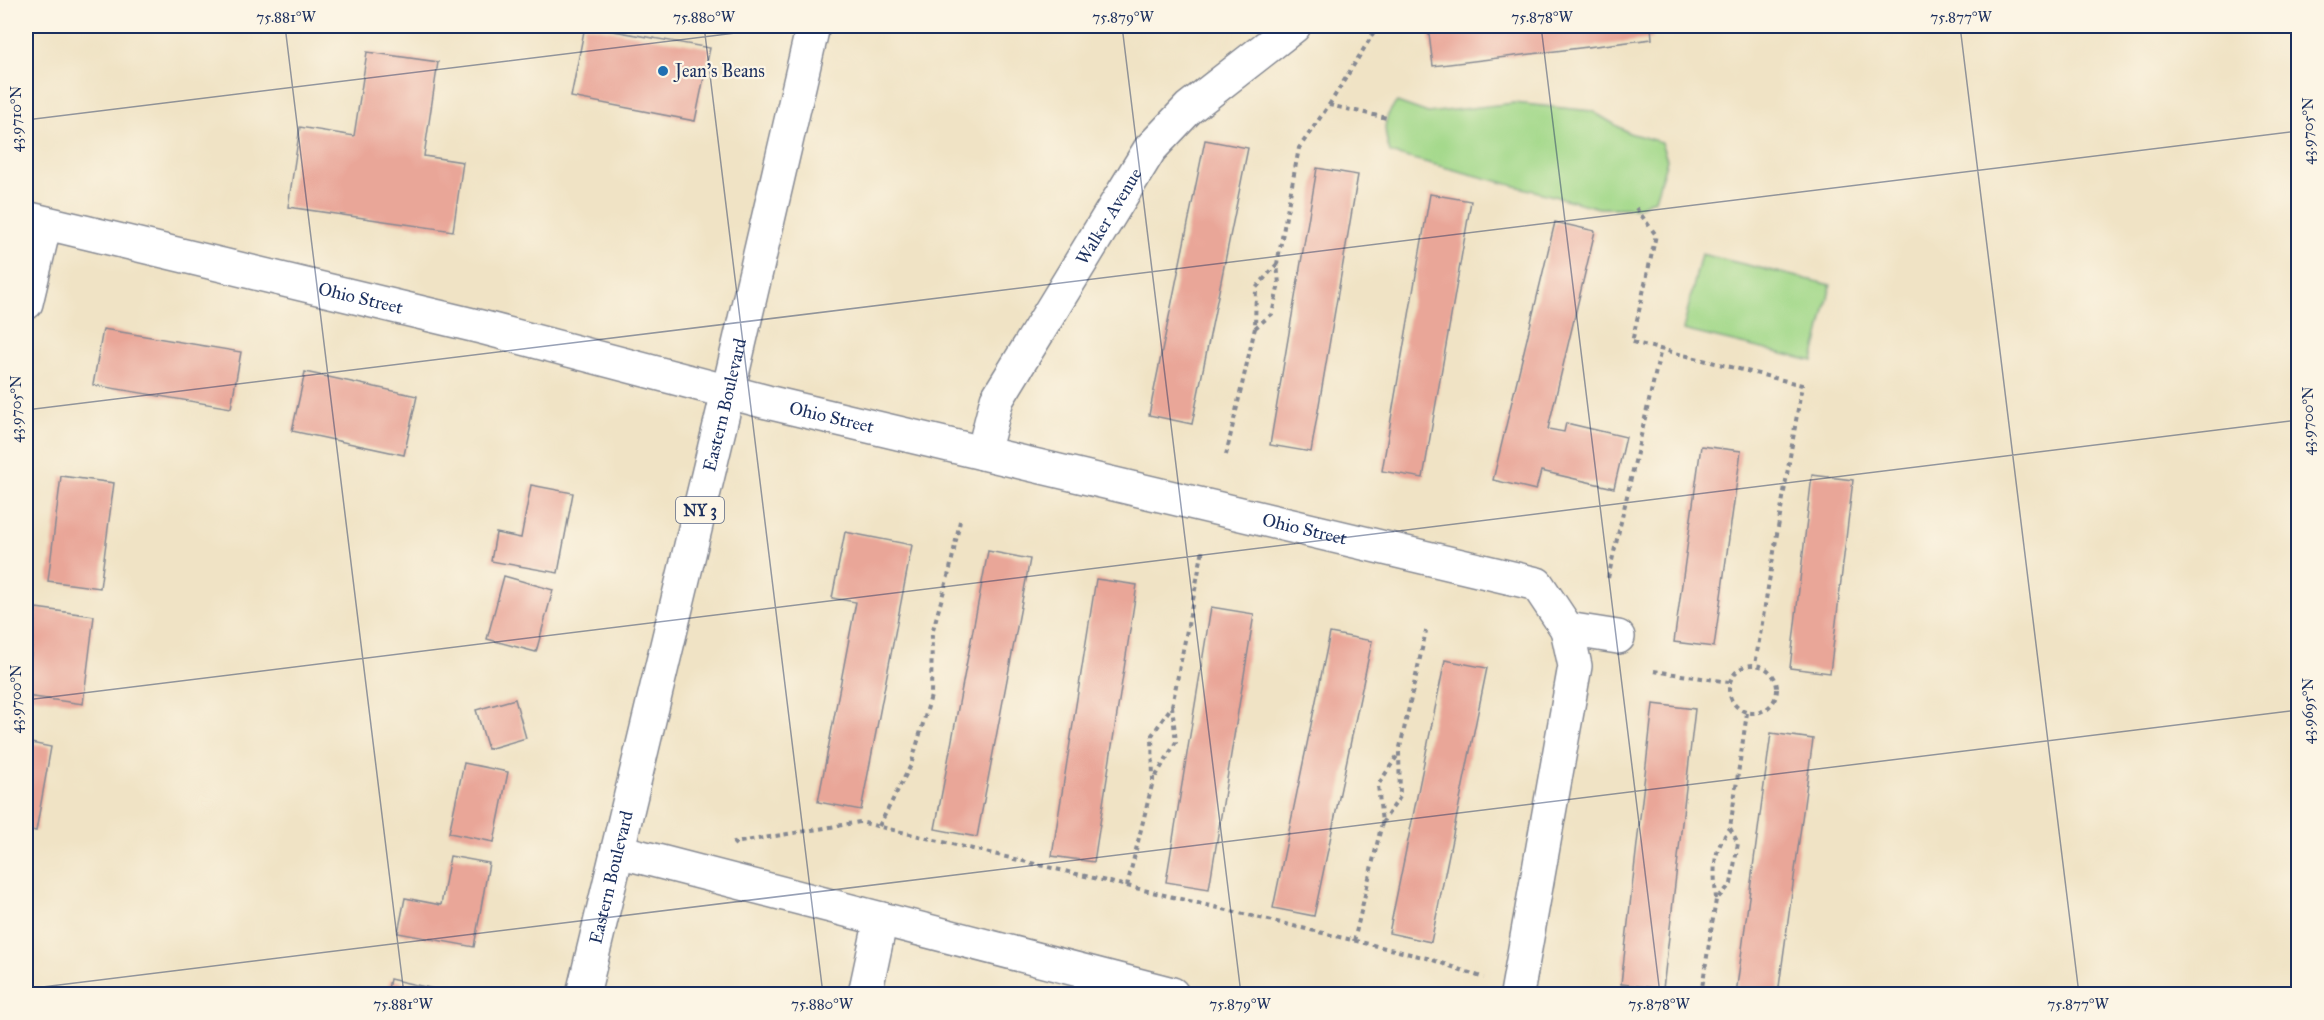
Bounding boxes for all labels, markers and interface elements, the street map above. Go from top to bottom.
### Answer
text: 75.881°W [256,8,316,26]
text: 75.880°W [673,8,736,26]
text: 75.879°W [1092,8,1154,26]
text: 75.878°W [1511,8,1573,26]
text: 75.877°W [1930,8,1992,26]
place label: Jean's Beans [673,60,765,83]
marker: Jean's Beans [656,64,670,78]
text: 43.9710°N [7,86,25,152]
text: 43.9705°N [2299,97,2317,165]
street label: Walker Avenue [1071,164,1147,269]
street label: Ohio Street [316,277,406,319]
street label: Eastern Boulevard [698,336,751,474]
text: 43.9705°N [7,375,25,443]
text: 43.9700°N [2299,386,2317,456]
street label: Ohio Street [787,397,877,438]
road number: NY 3 [676,497,724,523]
street label: Ohio Street [1260,508,1350,550]
text: 43.9700°N [7,664,25,734]
text: 43.9695°N [2299,678,2317,744]
street label: Eastern Boulevard [584,809,638,946]
text: 75.881°W [373,995,433,1013]
text: 75.880°W [791,995,854,1013]
text: 75.879°W [1209,995,1271,1013]
text: 75.878°W [1628,995,1690,1013]
text: 75.877°W [2047,995,2109,1013]

